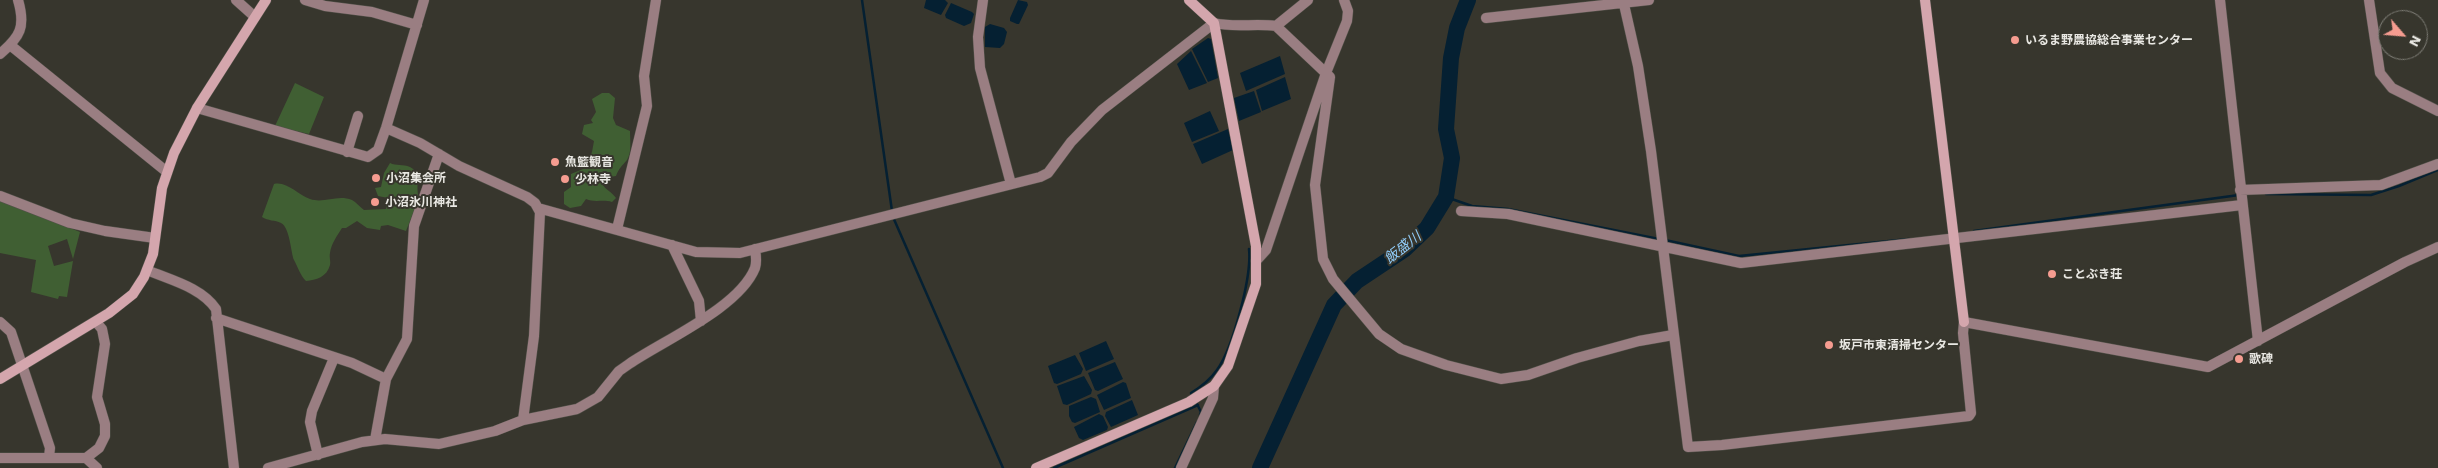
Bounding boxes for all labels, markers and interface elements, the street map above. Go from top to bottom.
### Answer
north arrow [2378,10,2428,60]
place label: いるま野農協総合事業センター [2025,33,2193,47]
text: N [2406,33,2425,50]
marker: いるま野農協総合事業センター [2009,34,2021,46]
place label: 魚籃観音 [565,155,613,169]
marker: 魚籃観音 [549,156,561,168]
place label: 小沼集会所 [386,171,446,185]
marker: 小沼集会所 [370,172,382,184]
place label: 少林寺 [575,172,611,186]
marker: 少林寺 [559,173,571,185]
place label: 小沼氷川神社 [385,195,457,209]
marker: 小沼氷川神社 [369,196,381,208]
water label: 飯盛川 [1381,228,1425,268]
place label: ことぶき荘 [2062,267,2122,281]
marker: ことぶき荘 [2046,268,2058,280]
place label: 坂戸市東清掃センター [1839,338,1959,352]
marker: 坂戸市東清掃センター [1823,339,1835,351]
place label: 歌碑 [2249,352,2273,366]
marker: 歌碑 [2233,353,2245,365]

